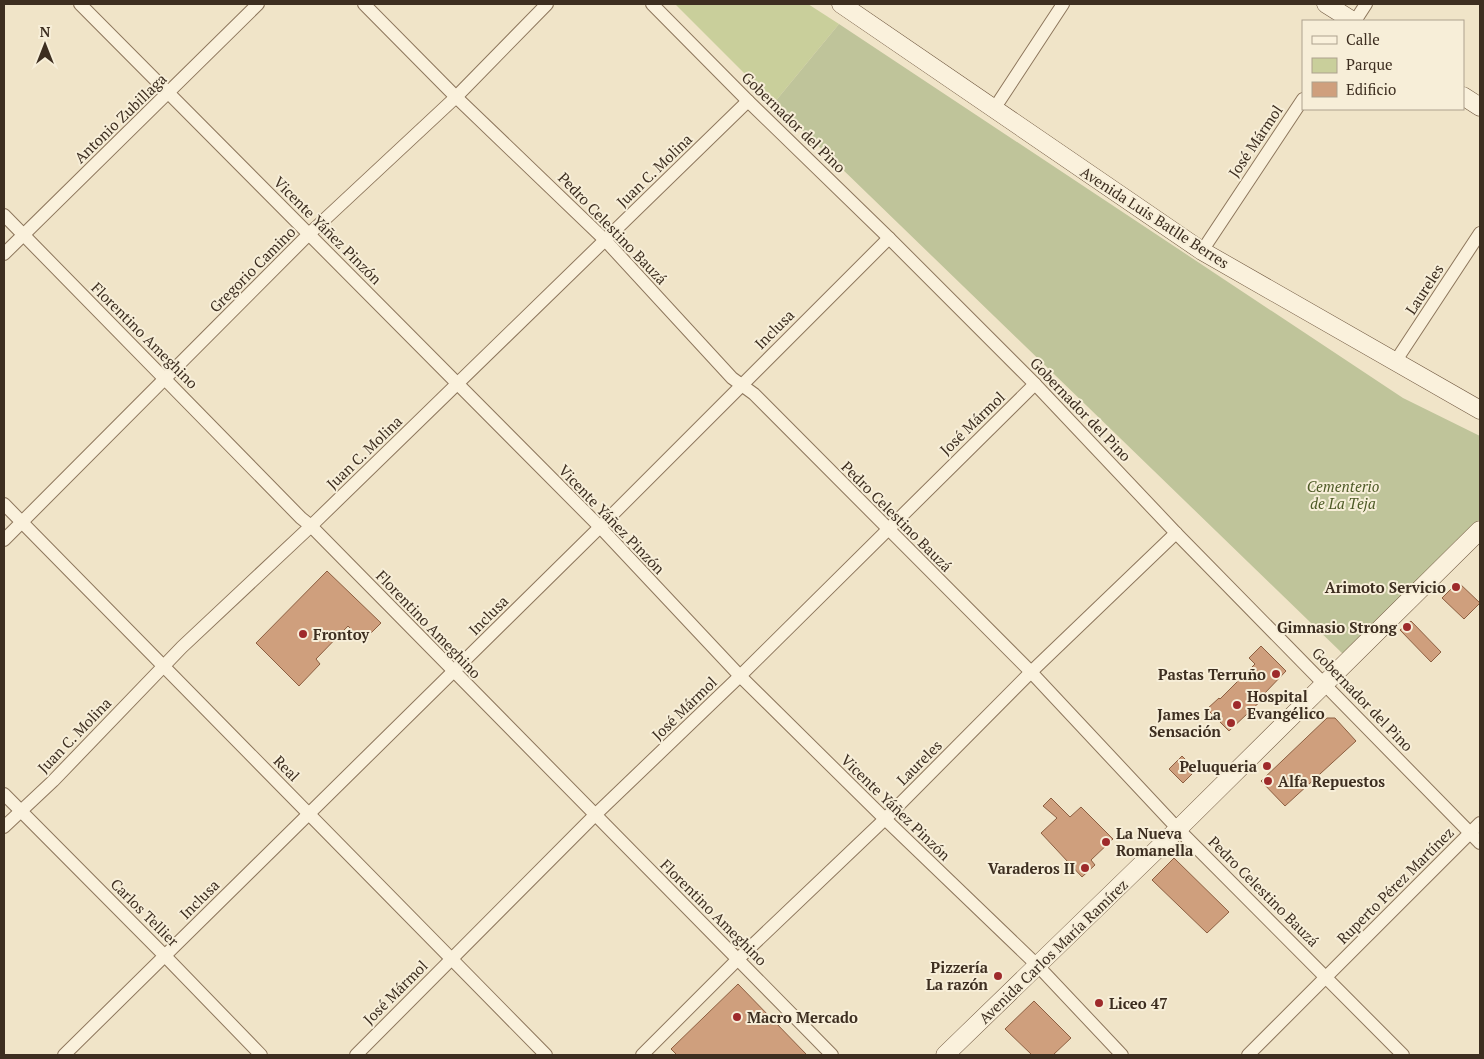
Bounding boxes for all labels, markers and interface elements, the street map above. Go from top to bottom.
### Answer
north arrow [20,20,70,70]
legend [1302,20,1464,110]
text: N [40,22,51,41]
text: Calle [1346,29,1380,49]
text: Parque [1346,54,1393,74]
street label: Gobernador del Pino [738,67,850,177]
street label: Antonio Zubillaga [70,69,171,167]
text: Edificio [1346,79,1396,99]
street label: José Mármol [1223,101,1287,181]
street label: Juan C. Molina [612,129,696,211]
street label: Avenida Luis Batlle Berres [1077,161,1233,273]
street label: Pedro Celestino Bauzá [554,168,672,289]
street label: Vicente Yáñez Pinzón [270,172,386,288]
street label: Gregorio Camino [205,222,299,316]
street label: Laureles [1400,260,1448,318]
street label: Florentino Ameghino [87,277,203,393]
street label: Inclusa [750,305,798,353]
street label: Gobernador del Pino [1026,353,1136,465]
street label: José Mármol [935,387,1009,459]
street label: Juan C. Molina [322,411,406,493]
street label: Pedro Celestino Bauzá [837,456,957,576]
street label: Vicente Yáñez Pinzón [555,460,670,578]
park label: Cementerio de La Teja [1307,476,1380,513]
street label: Florentino Ameghino [372,566,486,682]
place label: Arimoto Servicio [1325,577,1446,597]
marker: Arimoto Servicio [1450,581,1462,593]
street label: Inclusa [464,591,512,639]
place label: Gimnasio Strong [1277,617,1398,637]
marker: Gimnasio Strong [1401,621,1413,633]
place label: Frontoy [313,624,370,644]
marker: Frontoy [297,628,309,640]
street label: Gobernador del Pino [1308,643,1418,755]
place label: Pastas Terruño [1158,664,1266,684]
marker: Pastas Terruño [1270,668,1282,680]
street label: José Mármol [647,672,721,744]
place label: Hospital Evangélico [1247,686,1325,723]
street label: Juan C. Molina [33,693,115,777]
marker: Hospital Evangélico [1231,699,1243,711]
place label: James La Sensación [1149,704,1222,741]
marker: James La Sensación [1225,717,1237,729]
street label: Laureles [892,735,946,789]
street label: Vicente Yáñez Pinzón [837,750,955,865]
street label: Real [270,751,304,785]
place label: Peluqueria [1179,756,1258,776]
marker: Peluqueria [1261,760,1273,772]
place label: Alfa Repuestos [1278,771,1385,791]
marker: Alfa Repuestos [1262,775,1274,787]
street label: Ruperto Pérez Martínez [1332,822,1458,948]
place label: La Nueva Romanella [1116,823,1194,860]
street label: Pedro Celestino Bauzá [1204,831,1324,951]
marker: La Nueva Romanella [1100,836,1112,848]
street label: Florentino Ameghino [656,854,772,970]
place label: Varaderos II [988,858,1075,878]
marker: Varaderos II [1079,862,1091,874]
street label: Carlos Tellier [107,874,184,951]
street label: Avenida Carlos María Ramírez [974,874,1132,1028]
street label: Inclusa [175,875,223,923]
street label: José Mármol [359,956,431,1028]
place label: Pizzería La razón [926,957,989,994]
marker: Pizzería La razón [992,970,1004,982]
place label: Liceo 47 [1109,993,1168,1013]
marker: Liceo 47 [1093,997,1105,1009]
place label: Macro Mercado [747,1007,858,1027]
marker: Macro Mercado [731,1011,743,1023]

